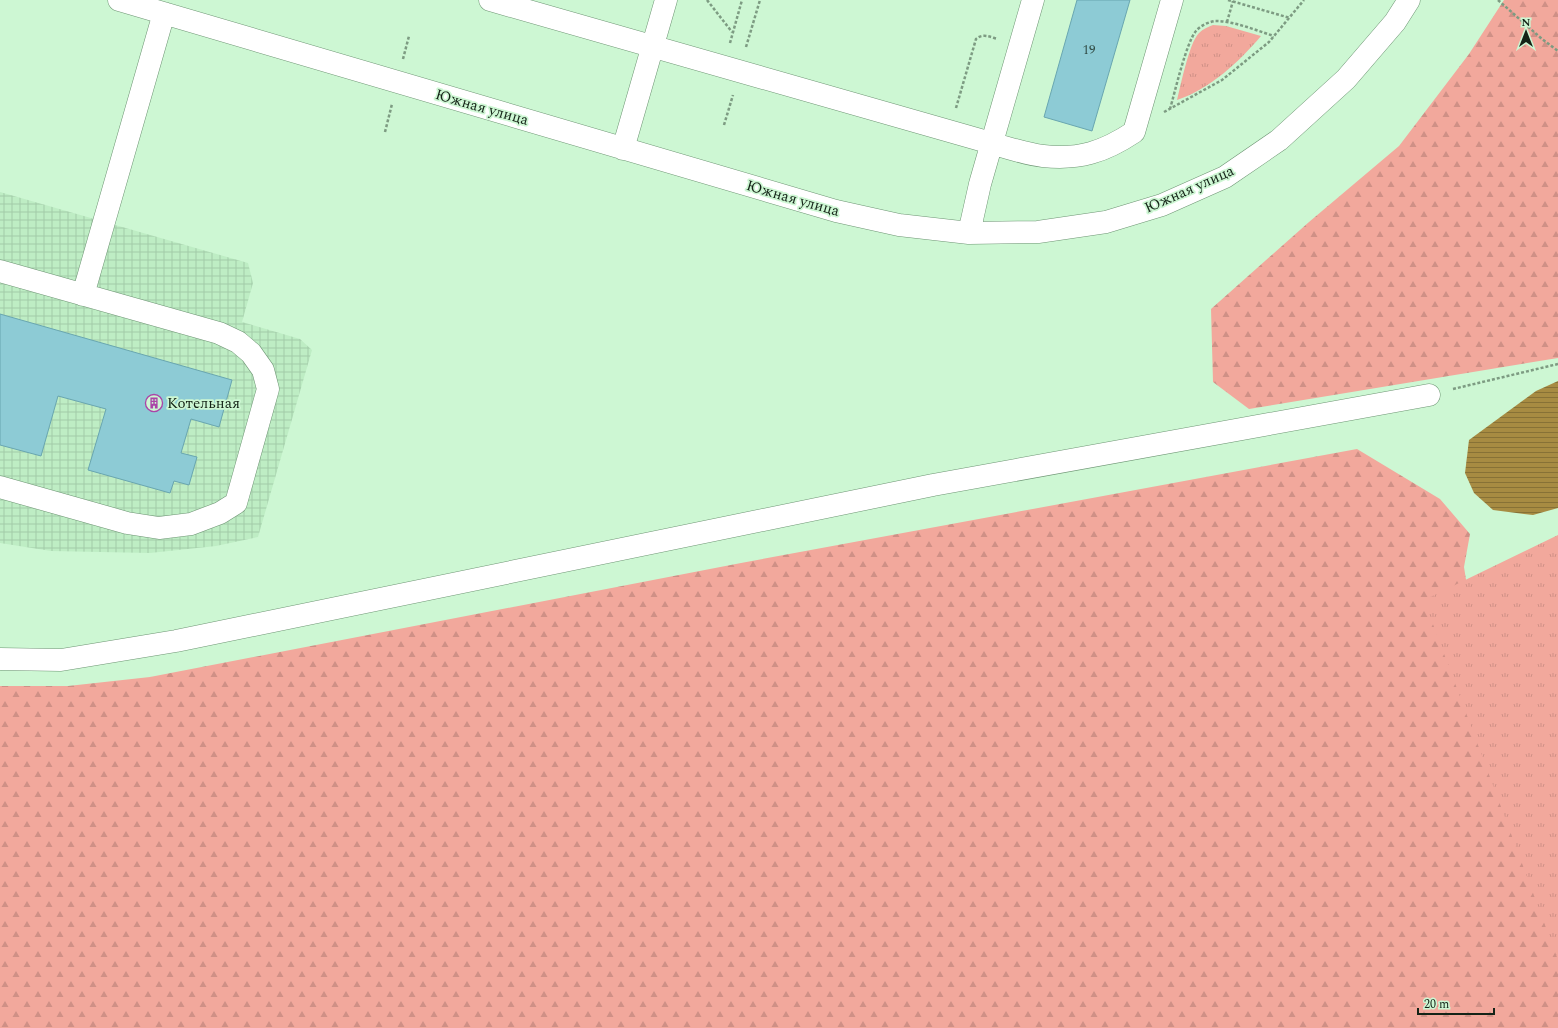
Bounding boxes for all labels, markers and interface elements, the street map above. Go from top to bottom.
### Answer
north arrow [1506,12,1546,52]
text: N [1522,14,1531,31]
house number: 19 [1083,40,1096,60]
street label: Южная улица [433,83,532,132]
street label: Южная улица [1141,159,1238,220]
street label: Южная улица [744,174,843,223]
place label: Котельная [167,392,240,415]
building icon: Котельная [144,393,164,413]
scale bar [1418,990,1494,1016]
text: 20 m [1424,995,1449,1014]

